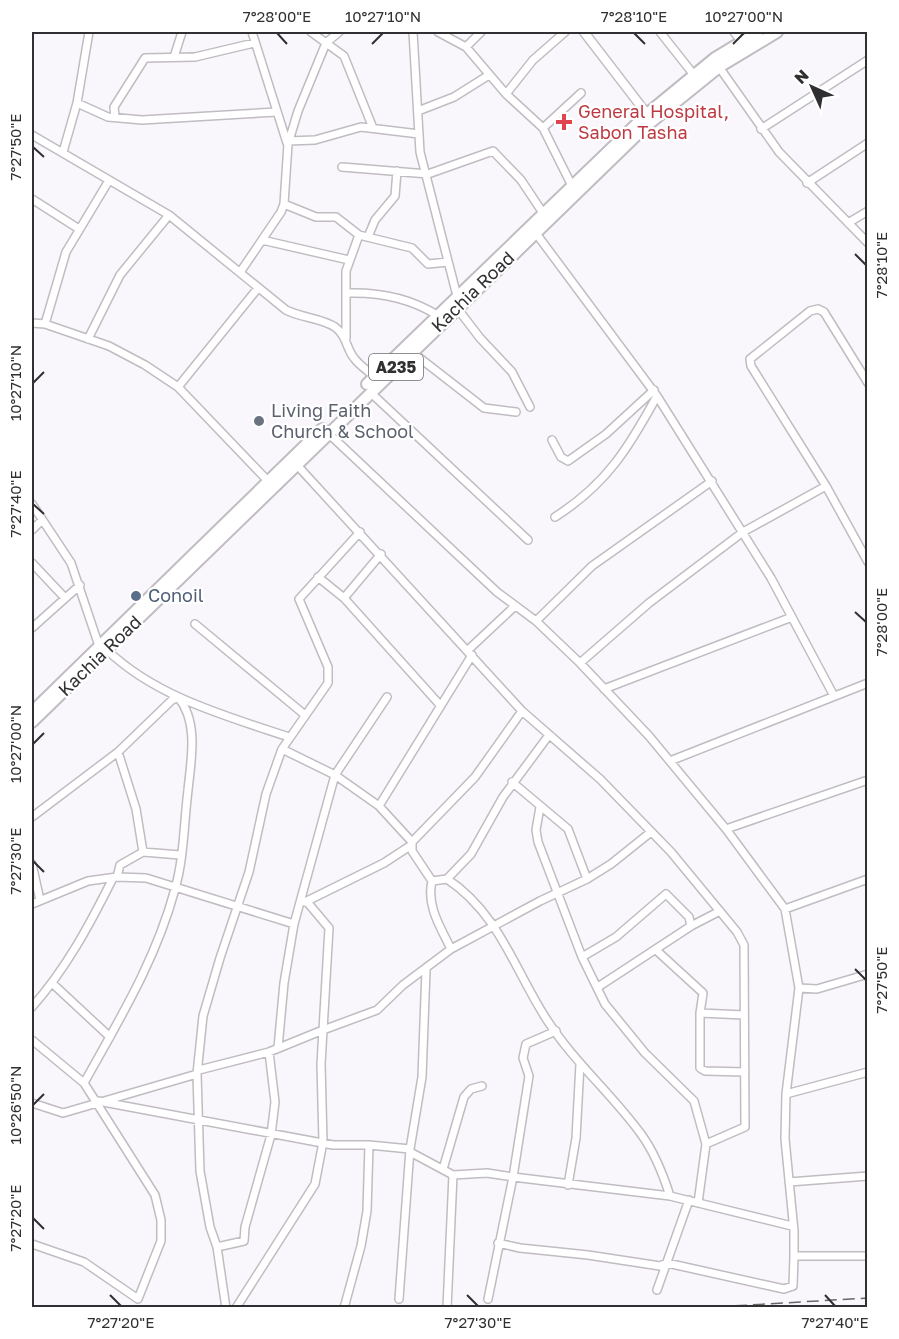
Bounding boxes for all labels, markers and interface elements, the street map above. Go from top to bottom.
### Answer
text: 7°28'00"E [243,7,311,25]
text: 10°27'10"N [345,7,421,25]
text: 7°28'10"E [601,7,667,25]
text: 10°27'00"N [705,7,783,25]
north arrow [782,57,842,117]
text: N [790,65,813,88]
place label: General Hospital, Sabon Tasha [578,100,729,143]
marker: General Hospital, Sabon Tasha [555,113,573,131]
text: 7°27'50"E [6,114,24,180]
text: 7°28'10"E [872,232,890,298]
street label: Kachia Road [426,246,518,336]
text: 10°27'10"N [6,345,24,421]
road number: A235 [369,354,423,380]
place label: Living Faith Church & School [271,399,414,442]
marker: Living Faith Church & School [252,414,266,428]
text: 7°27'40"E [6,470,24,538]
place label: Conoil [148,584,204,606]
text: 7°28'00"E [872,588,890,656]
marker: Conoil [129,589,143,603]
street label: Kachia Road [53,610,145,700]
text: 10°27'00"N [6,705,24,783]
text: 7°27'30"E [6,828,24,894]
text: 7°27'50"E [872,947,890,1013]
text: 10°26'50"N [6,1066,24,1144]
text: 7°27'20"E [6,1185,24,1251]
text: 7°27'20"E [88,1313,154,1331]
text: 7°27'30"E [445,1313,511,1331]
text: 7°27'40"E [801,1313,869,1331]

